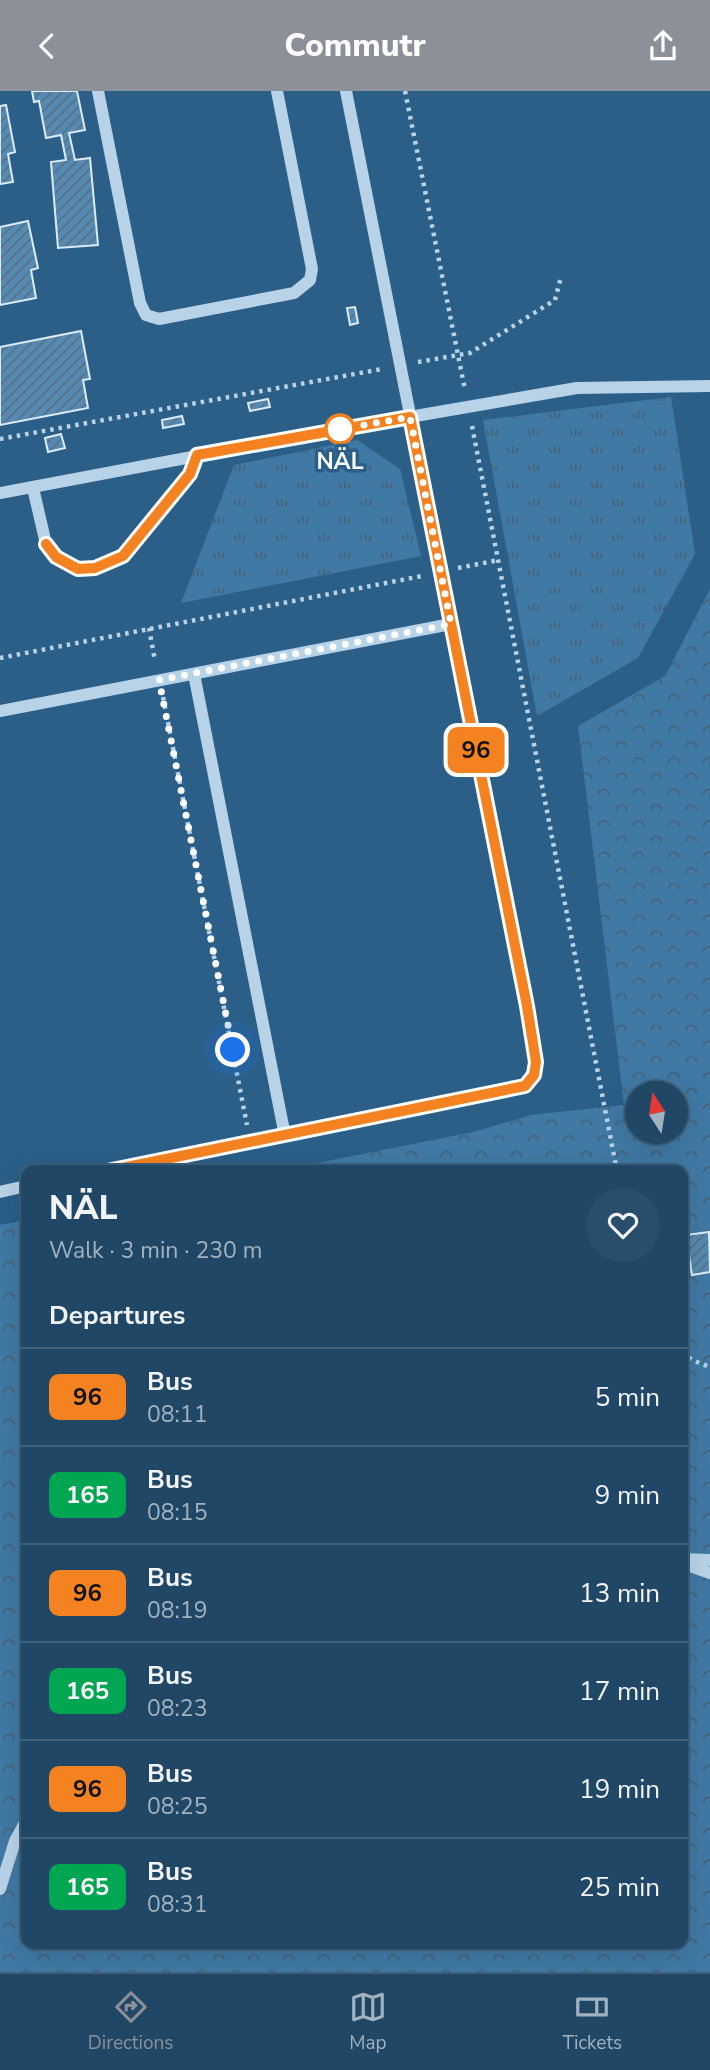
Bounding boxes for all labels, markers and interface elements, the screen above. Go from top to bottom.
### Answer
text: Commutr [284,24,426,67]
icon: back [28,27,66,65]
icon: share [644,27,682,65]
marker: NÄL [325,414,355,444]
place label: NÄL [316,446,364,477]
line badge: 96 [444,727,508,773]
text: 96 [462,734,490,766]
your location [215,1032,250,1067]
north arrow [625,1081,688,1145]
map controls [625,1081,688,1144]
text: NÄL [49,1186,118,1231]
button: heart [586,1188,660,1262]
text: Walk · 3 min · 230 m [49,1235,262,1266]
text: Departures [49,1298,185,1333]
text: Bus [147,1364,193,1399]
text: 5 min [595,1380,660,1415]
text: 96 [73,1381,102,1413]
text: 08:11 [147,1399,207,1430]
text: Bus [147,1462,193,1497]
text: 9 min [595,1478,660,1513]
text: 165 [66,1479,109,1511]
text: 08:15 [147,1497,207,1528]
text: Bus [147,1560,193,1595]
text: 13 min [579,1576,660,1611]
text: 96 [73,1577,102,1609]
text: 08:19 [147,1595,207,1626]
text: Bus [147,1658,193,1693]
text: 17 min [579,1674,660,1709]
text: 165 [66,1675,109,1707]
text: 08:23 [147,1693,207,1724]
text: Bus [147,1756,193,1791]
text: 19 min [579,1772,660,1807]
text: 96 [73,1773,102,1805]
text: 08:25 [147,1791,207,1822]
text: Bus [147,1854,193,1889]
text: 25 min [579,1870,660,1905]
text: 165 [66,1871,109,1903]
text: 08:31 [147,1889,207,1920]
tab: Directions [88,1988,173,2056]
tab: Map [349,1988,387,2056]
tab: Tickets [562,1988,622,2056]

